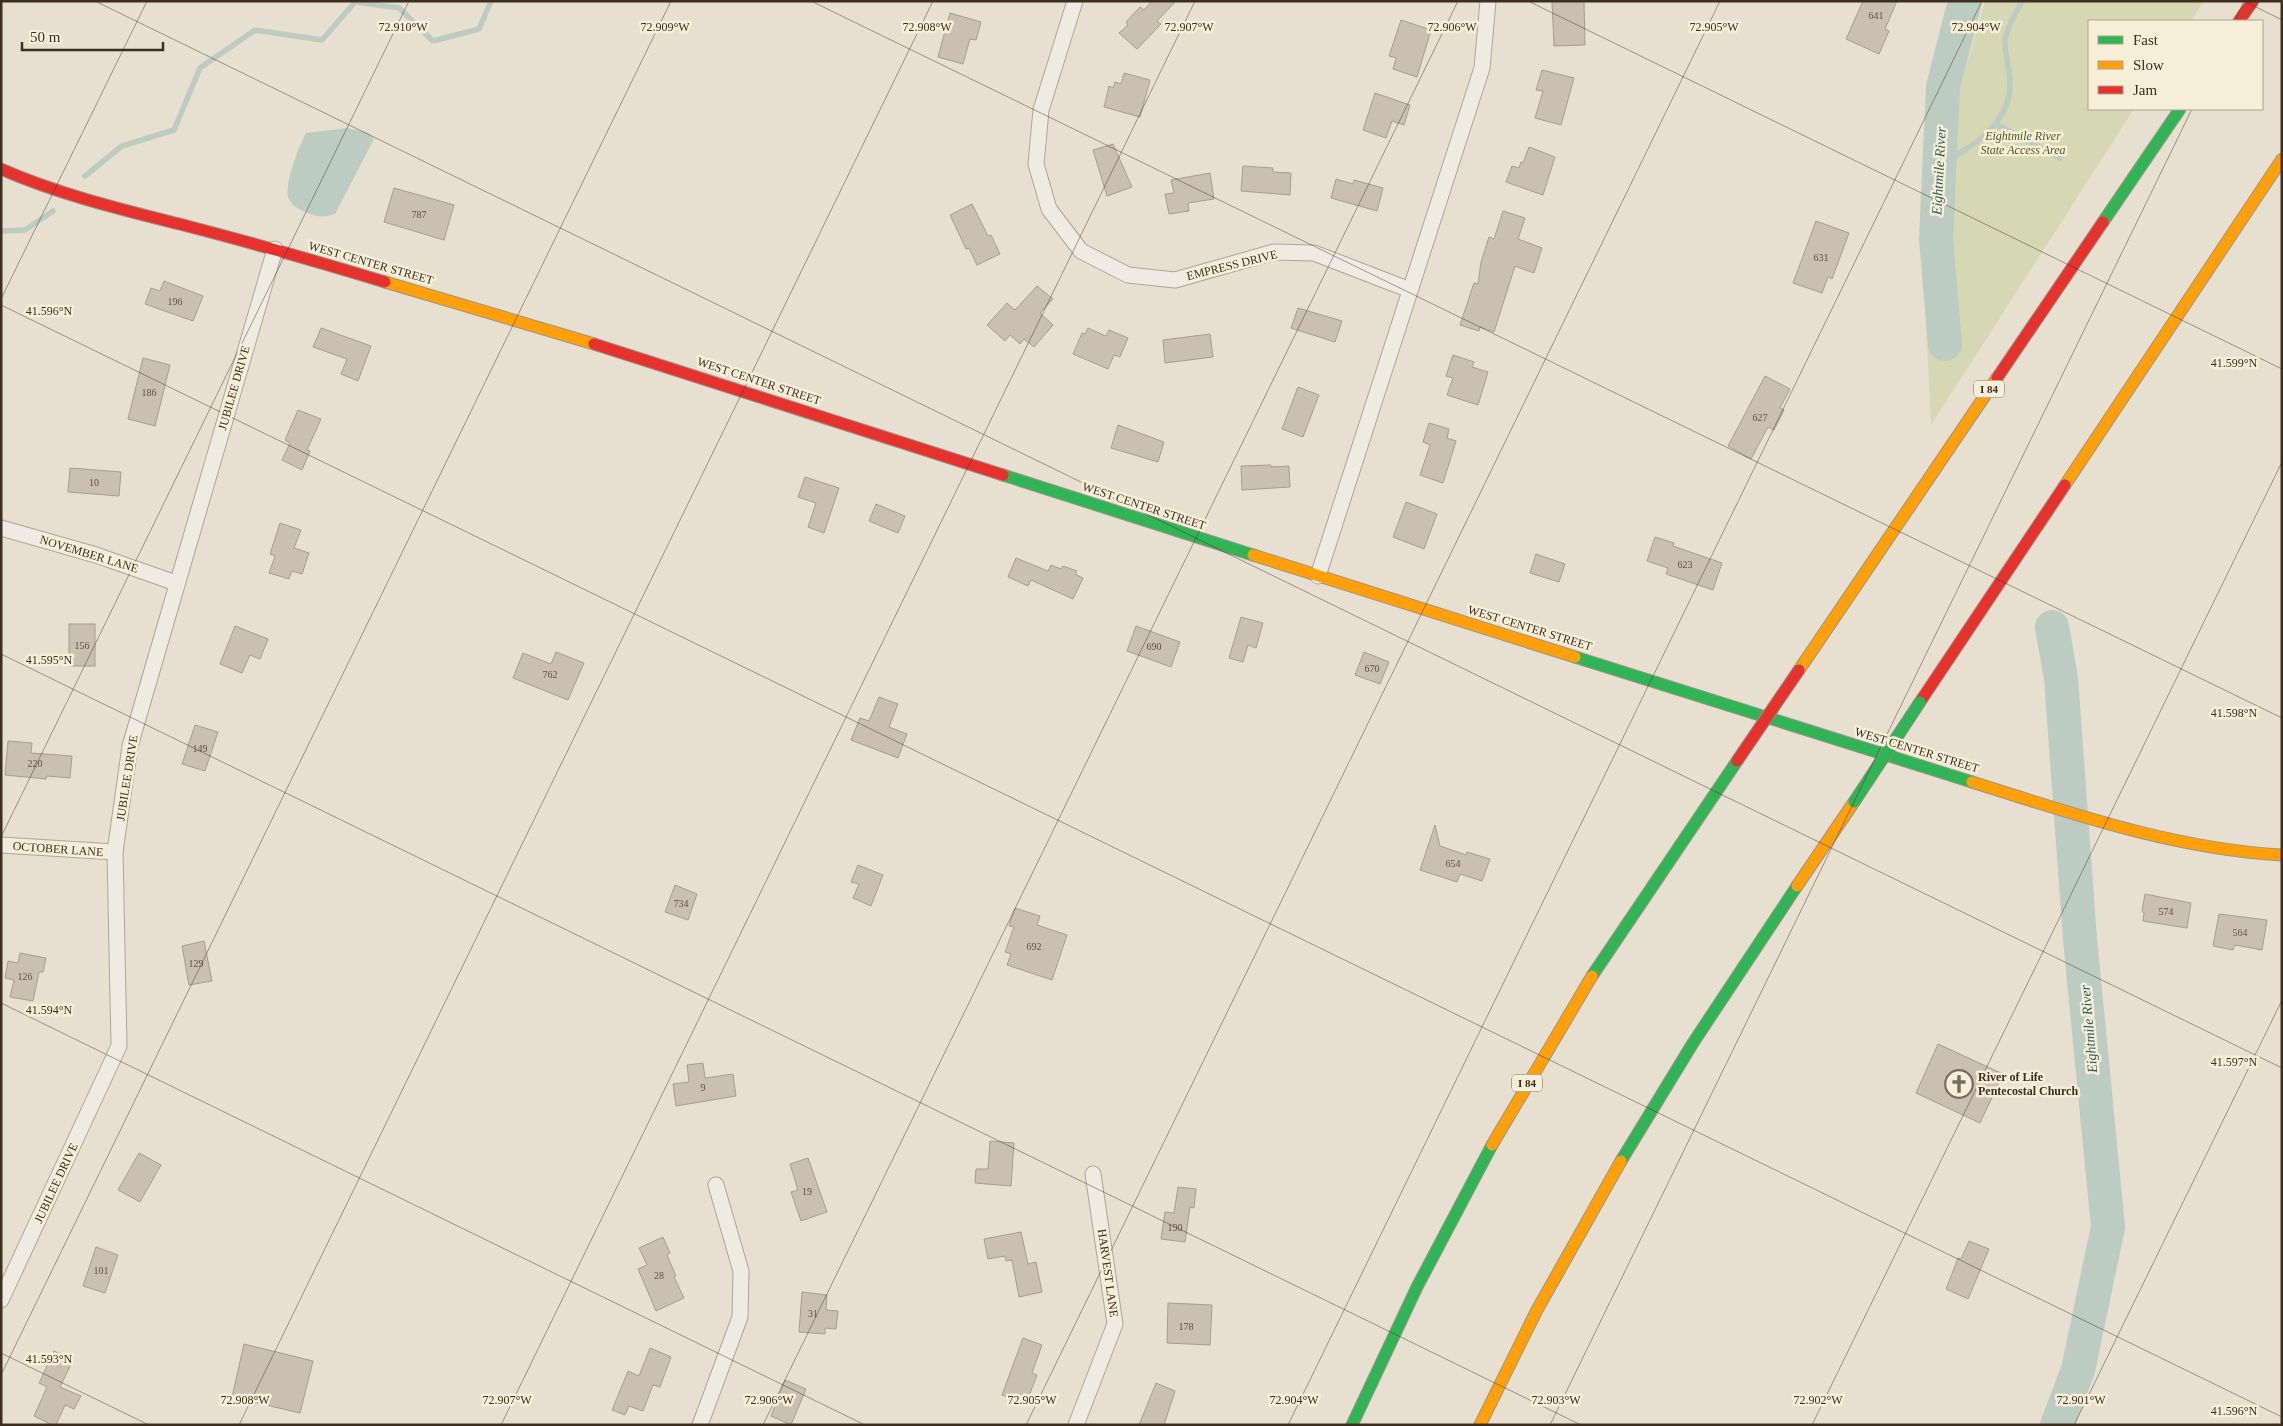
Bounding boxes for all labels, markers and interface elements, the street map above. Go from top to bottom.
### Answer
house number: 641 [1869,10,1884,21]
scale bar [22,20,164,52]
text: 72.910°W [378,20,428,34]
text: 72.909°W [640,20,690,34]
text: 72.908°W [902,20,952,34]
text: 72.907°W [1164,20,1214,34]
text: 72.906°W [1427,20,1477,34]
text: 72.905°W [1689,20,1739,34]
text: 72.904°W [1951,20,2001,34]
legend [2088,20,2263,110]
text: 50 m [30,29,61,45]
text: Fast [2133,32,2159,48]
text: Slow [2133,57,2164,73]
text: Jam [2133,82,2157,98]
water label: Eightmile River [1929,126,1949,216]
park label: Eightmile River State Access Area [1980,129,2066,157]
house number: 787 [412,209,427,220]
street label: WEST CENTER STREET [307,238,436,288]
street label: EMPRESS DRIVE [1185,247,1279,283]
house number: 631 [1814,252,1829,263]
house number: 196 [168,296,183,307]
text: 41.596°N [26,304,73,318]
street label: JUBILEE DRIVE [215,344,253,432]
street label: WEST CENTER STREET [695,354,823,408]
text: 41.599°N [2211,356,2258,370]
road number: I 84 [1974,380,2004,398]
house number: 186 [142,387,157,398]
house number: 627 [1753,412,1768,423]
house number: 10 [89,477,99,488]
street label: WEST CENTER STREET [1080,479,1208,533]
street label: NOVEMBER LANE [38,532,140,576]
house number: 623 [1678,559,1693,570]
street label: WEST CENTER STREET [1466,602,1594,654]
house number: 156 [75,640,90,651]
house number: 690 [1147,641,1162,652]
text: 41.595°N [26,653,73,667]
house number: 670 [1365,663,1380,674]
house number: 762 [543,669,558,680]
text: 41.598°N [2211,706,2258,720]
street label: WEST CENTER STREET [1853,724,1981,776]
street label: JUBILEE DRIVE [113,734,141,822]
house number: 149 [193,743,208,754]
house number: 220 [28,758,43,769]
street label: OCTOBER LANE [12,839,104,859]
house number: 654 [1446,858,1461,869]
house number: 734 [674,898,689,909]
house number: 574 [2159,906,2174,917]
house number: 564 [2233,927,2248,938]
house number: 692 [1027,941,1042,952]
house number: 129 [189,958,204,969]
house number: 126 [18,971,33,982]
water label: Eightmile River [2078,984,2100,1075]
text: 41.594°N [26,1003,73,1017]
text: 41.597°N [2211,1055,2258,1069]
church icon: River of Life Pentecostal Church [1944,1069,1974,1099]
place label: River of Life Pentecostal Church [1978,1070,2078,1098]
road number: I 84 [1512,1074,1542,1092]
house number: 9 [701,1082,706,1093]
street label: JUBILEE DRIVE [31,1141,81,1225]
house number: 19 [802,1186,812,1197]
house number: 190 [1168,1222,1183,1233]
street label: HARVEST LANE [1095,1228,1121,1318]
house number: 101 [94,1265,109,1276]
house number: 28 [654,1270,664,1281]
house number: 31 [808,1308,818,1319]
house number: 178 [1179,1321,1194,1332]
text: 41.593°N [26,1352,73,1366]
text: 72.908°W [220,1393,270,1407]
text: 72.907°W [482,1393,532,1407]
text: 72.906°W [744,1393,794,1407]
text: 72.905°W [1007,1393,1057,1407]
text: 72.904°W [1269,1393,1319,1407]
text: 72.903°W [1531,1393,1581,1407]
text: 72.902°W [1793,1393,1843,1407]
text: 72.901°W [2056,1393,2106,1407]
text: 41.596°N [2211,1404,2258,1418]

